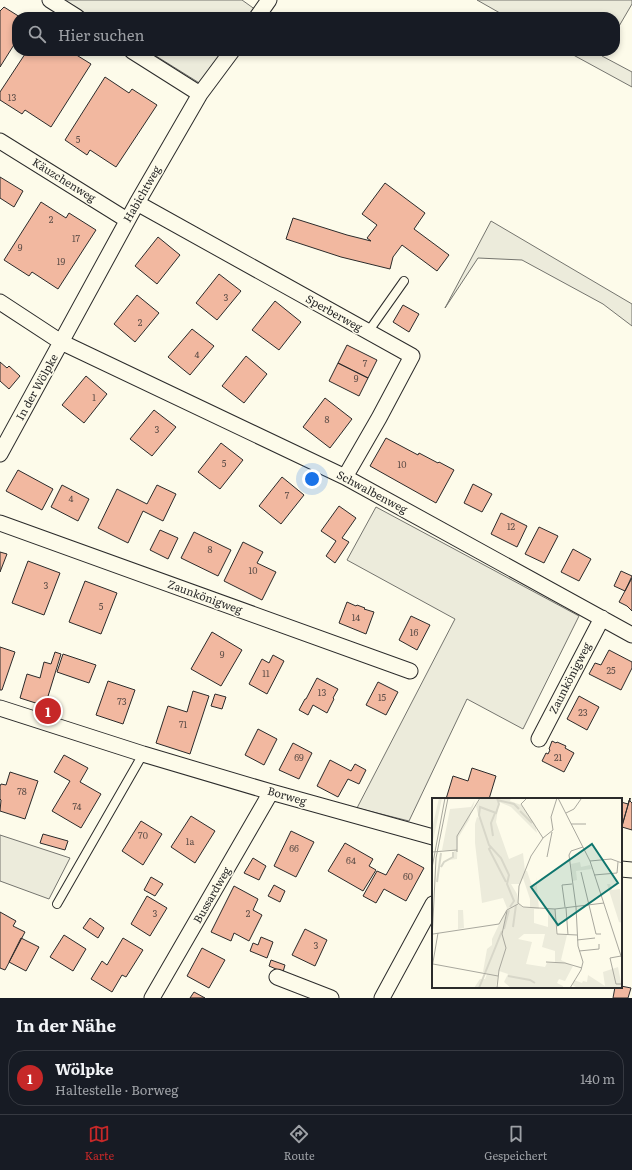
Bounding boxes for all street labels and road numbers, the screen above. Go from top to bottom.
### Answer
street label: Käuzchenweg [30,153,100,206]
street label: Habichtweg [118,162,164,225]
street label: Sperberweg [303,290,366,335]
street label: In der Wölpke [11,350,61,423]
street label: Schwalbenweg [334,466,411,517]
street label: Zaunkönigweg [166,575,246,617]
street label: Zaunkönigweg [544,638,594,716]
street label: Borweg [266,782,310,808]
street label: Bussardweg [189,863,234,926]

